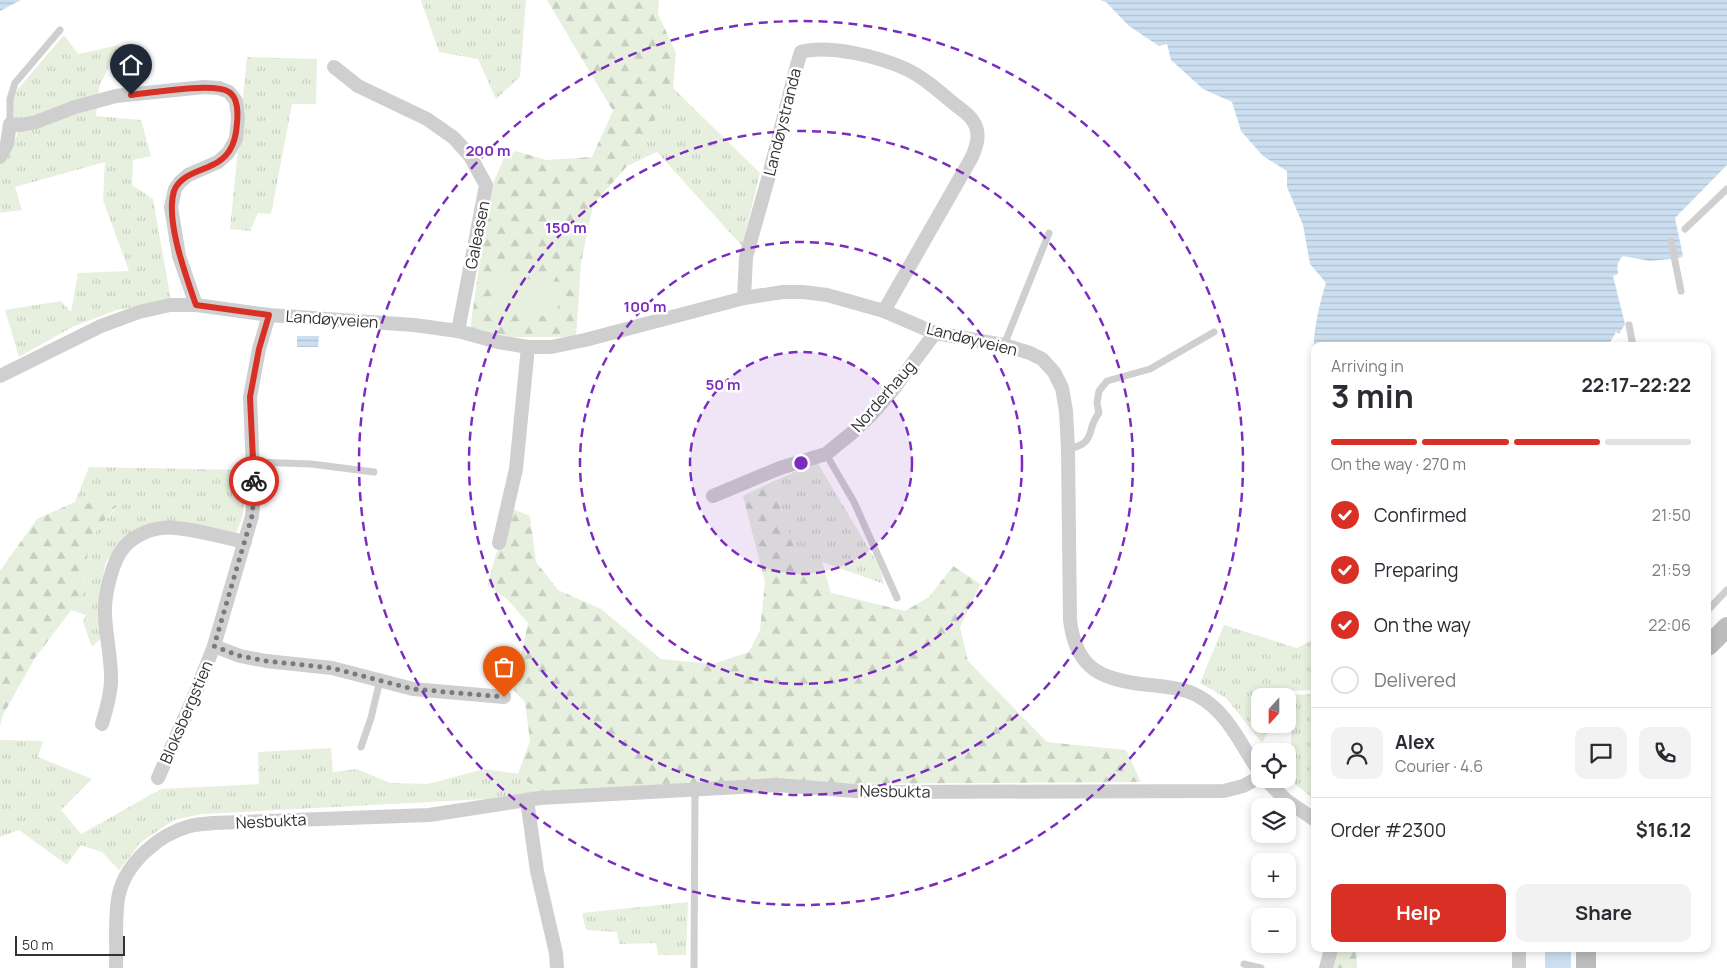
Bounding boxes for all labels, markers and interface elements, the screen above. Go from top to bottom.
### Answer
pin [110,44,152,95]
icon: home [117,51,145,79]
street label: Landøystranda [758,66,806,178]
text: 200 m [465,140,511,161]
street label: Galeasen [460,199,494,271]
text: 150 m [545,217,587,238]
text: 100 m [624,296,666,317]
street label: Landøyveien [285,305,379,333]
street label: Landøyveien [924,317,1020,361]
text: Arriving in [1331,355,1404,377]
street label: Norderhaug [846,356,920,436]
text: 22:17–22:22 [1581,372,1691,398]
text: 50 m [705,374,741,395]
text: 3 min [1331,374,1414,418]
text: On the way · 270 m [1331,453,1466,475]
centre of rings [792,454,810,472]
courier [229,456,279,506]
icon: bike [240,467,268,495]
icon: check [1331,501,1359,529]
text: Confirmed [1374,502,1467,528]
text: 21:50 [1652,504,1691,526]
icon: check [1331,556,1359,584]
text: Preparing [1374,557,1459,583]
text: 21:59 [1652,559,1691,581]
icon: check [1331,611,1359,639]
text: On the way [1374,612,1471,638]
text: 22:06 [1648,614,1691,636]
pin [483,646,525,697]
icon: bag [490,653,518,681]
street label: Bloksbergstien [154,657,218,767]
text: Delivered [1374,667,1456,693]
north arrow [1251,688,1296,732]
map controls [1251,688,1296,953]
button: person [1331,727,1383,779]
button: chat [1575,727,1627,779]
button: phone [1639,727,1691,779]
text: Alex [1395,729,1435,755]
button: locate [1251,743,1296,788]
text: Courier · 4.6 [1395,755,1483,777]
street label: Nesbukta [859,779,931,803]
button: layers [1251,798,1296,843]
street label: Nesbukta [235,808,307,834]
text: Order #2300 [1331,817,1446,843]
text: $16.12 [1636,817,1691,843]
button: + [1251,853,1296,898]
button: Help [1331,884,1506,942]
button: Share [1516,884,1691,942]
button: − [1251,908,1296,953]
scale bar [15,933,125,956]
text: 50 m [22,935,53,954]

